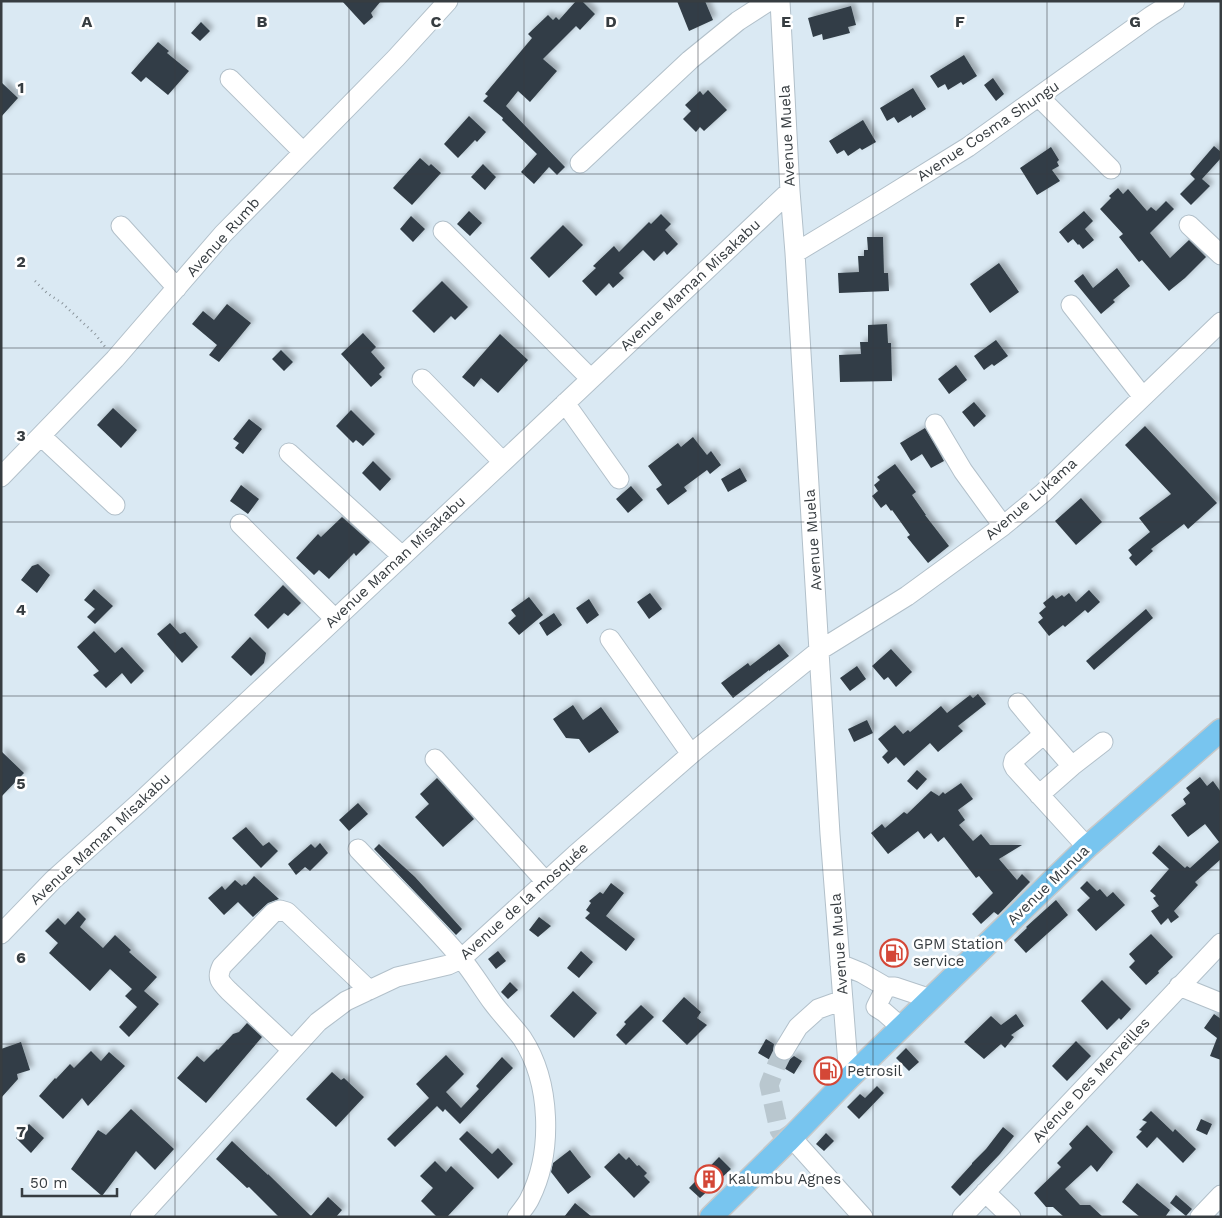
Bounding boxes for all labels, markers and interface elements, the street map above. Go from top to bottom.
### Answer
text: A [82,12,93,31]
text: B [257,12,268,31]
text: C [431,12,442,31]
text: D [605,12,617,31]
text: E [781,12,791,31]
text: F [955,12,965,31]
text: G [1129,12,1141,31]
street label: Avenue Cosma Shungu [913,77,1063,185]
text: 1 [18,78,24,97]
street label: Avenue Muela [775,84,799,187]
street label: Avenue Rumb [183,193,263,281]
street label: Avenue Maman Misakabu [616,215,764,355]
text: 2 [16,252,26,271]
text: 3 [16,426,26,445]
street label: Avenue Lukama [981,454,1081,544]
street label: Avenue Muela [800,488,826,591]
street label: Avenue Maman Misakabu [321,492,469,632]
text: 4 [16,600,26,619]
street label: Avenue Maman Misakabu [26,769,174,909]
text: 5 [16,774,26,793]
street label: Avenue de la mosquée [456,839,592,963]
street label: Avenue Munua [1003,841,1093,929]
street label: Avenue Muela [826,892,852,995]
place label: GPM Station service [913,935,1004,970]
fuel station icon: GPM Station service [879,938,909,968]
text: 6 [16,948,26,967]
street label: Avenue Des Merveilles [1028,1014,1154,1146]
fuel station icon: Petrosil [813,1056,843,1086]
place label: Petrosil [847,1062,903,1080]
text: 7 [16,1122,26,1141]
building icon: Kalumbu Agnes [694,1164,724,1194]
scale bar [22,1166,118,1198]
place label: Kalumbu Agnes [728,1170,841,1188]
text: 50 m [30,1174,67,1192]

